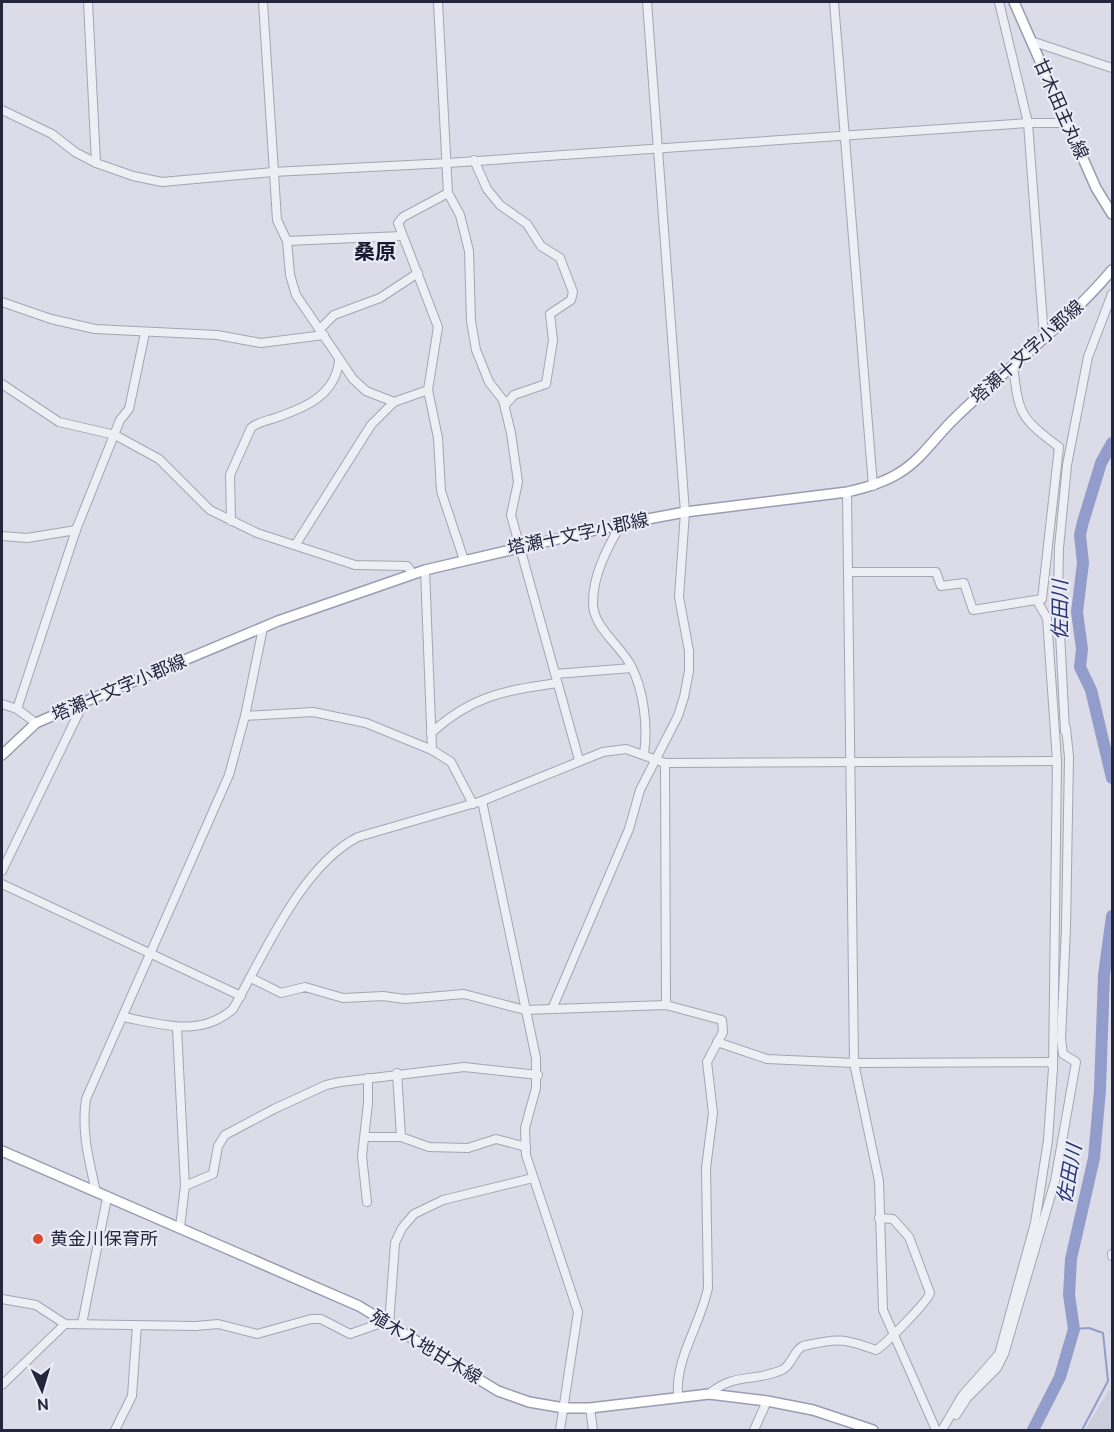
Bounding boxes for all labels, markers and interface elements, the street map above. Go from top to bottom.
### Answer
street label: 甘木田主丸線 [1031,55,1093,162]
district label: 桑原 [354,239,396,263]
street label: 塔瀬十文字小郡線 [966,296,1087,407]
street label: 塔瀬十文字小郡線 [505,508,650,558]
water label: 佐田川 [1048,578,1071,640]
street label: 塔瀬十文字小郡線 [48,650,189,724]
water label: 佐田川 [1052,1140,1085,1205]
place label: 黄金川保育所 [50,1228,158,1248]
marker: 黄金川保育所 [31,1232,45,1246]
street label: 殖木入地甘木線 [367,1305,486,1387]
north arrow [12,1360,72,1420]
text: N [36,1396,50,1414]

